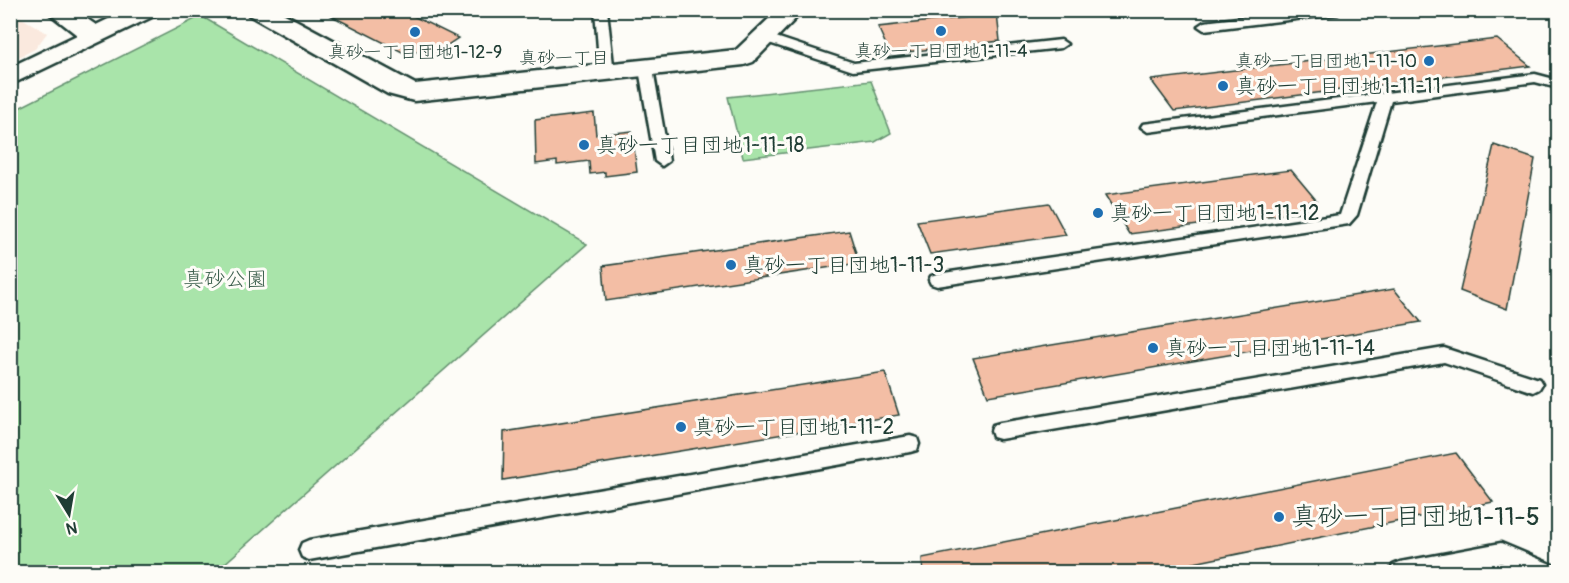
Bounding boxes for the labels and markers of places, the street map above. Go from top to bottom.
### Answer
marker: 真砂一丁目団地1-11-4 [934,24,948,38]
marker: 真砂一丁目団地1-12-9 [408,25,422,39]
place label: 真砂一丁目団地1-11-4 [855,40,1028,63]
place label: 真砂一丁目団地1-12-9 [328,41,502,64]
place label: 真砂一丁目団地1-11-10 [1235,50,1417,73]
marker: 真砂一丁目団地1-11-10 [1422,54,1436,68]
place label: 真砂一丁目団地1-11-11 [1235,73,1441,100]
marker: 真砂一丁目団地1-11-11 [1216,79,1230,93]
place label: 真砂一丁目団地1-11-18 [596,132,804,159]
marker: 真砂一丁目団地1-11-18 [577,138,591,152]
place label: 真砂一丁目団地1-11-12 [1110,200,1319,227]
marker: 真砂一丁目団地1-11-12 [1091,206,1105,220]
place label: 真砂一丁目団地1-11-3 [743,252,944,279]
marker: 真砂一丁目団地1-11-3 [724,258,738,272]
place label: 真砂一丁目団地1-11-14 [1165,335,1375,362]
marker: 真砂一丁目団地1-11-14 [1146,341,1160,355]
place label: 真砂一丁目団地1-11-2 [693,414,894,441]
marker: 真砂一丁目団地1-11-2 [674,420,688,434]
place label: 真砂一丁目団地1-11-5 [1291,501,1540,533]
marker: 真砂一丁目団地1-11-5 [1272,510,1286,524]

